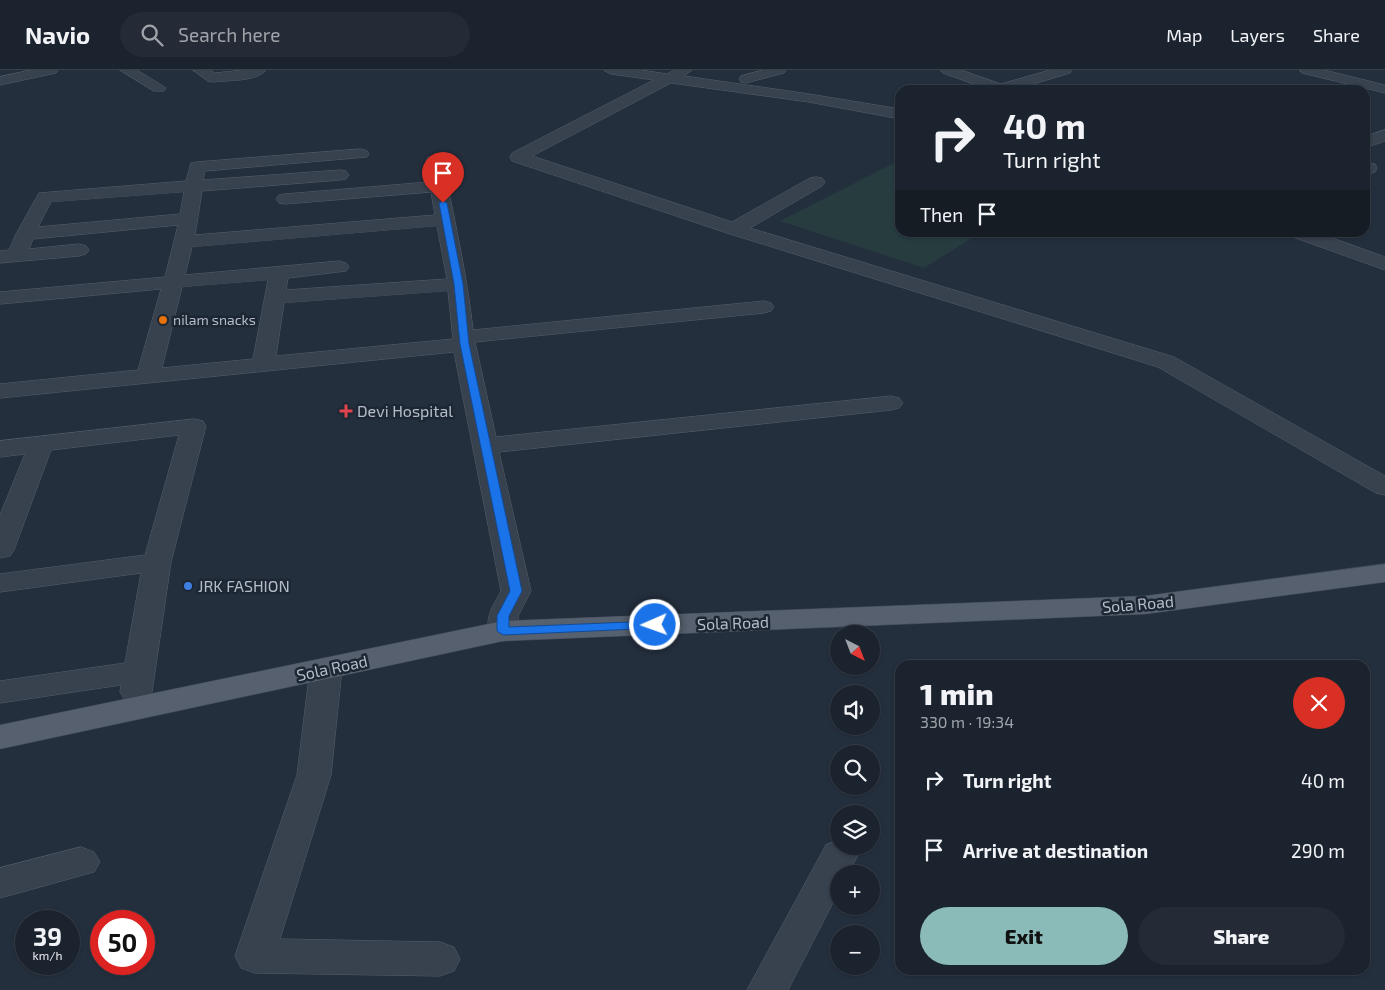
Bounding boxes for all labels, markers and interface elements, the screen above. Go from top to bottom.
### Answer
search box [120,12,470,57]
text: Navio [25,20,90,49]
icon: search [138,21,166,49]
text: Search here [178,23,280,46]
text: Map [1166,24,1202,46]
text: Layers [1230,24,1285,46]
text: Share [1313,24,1360,46]
text: 40 m [1003,104,1086,146]
icon: right [920,105,985,170]
text: Turn right [1003,146,1101,172]
pin [422,152,464,203]
icon: arrive [429,159,457,187]
icon: arrive [973,200,1001,228]
text: Then [920,203,963,226]
place label: nilam snacks [173,311,256,328]
marker: nilam snacks [157,314,169,326]
place label: Devi Hospital [357,401,453,420]
marker: Devi Hospital [339,404,353,418]
place label: JRK FASHION [198,576,290,595]
marker: JRK FASHION [182,580,194,592]
street label: Sola Road [1101,591,1175,616]
position arrow [628,598,680,650]
street label: Sola Road [697,612,769,633]
north arrow [830,625,880,675]
map controls [830,625,880,975]
street label: Sola Road [295,651,369,684]
text: 1 min [920,675,994,711]
button: close [1293,677,1345,729]
button: sound [830,685,880,735]
text: 330 m · 19:34 [920,712,1014,731]
button: search [830,745,880,795]
icon: right [920,766,948,794]
text: Turn right [963,769,1051,792]
text: 40 m [1301,769,1345,792]
button: layers [830,805,880,855]
icon: arrive [920,836,948,864]
text: Arrive at destination [963,839,1148,862]
text: 290 m [1291,839,1345,862]
button: + [830,865,880,915]
button: Exit [920,907,1128,965]
button: Share [1138,907,1345,965]
speed limit sign: 50 [90,910,155,975]
text: 39 [33,921,62,951]
button: − [830,925,880,975]
text: km/h [33,948,62,962]

